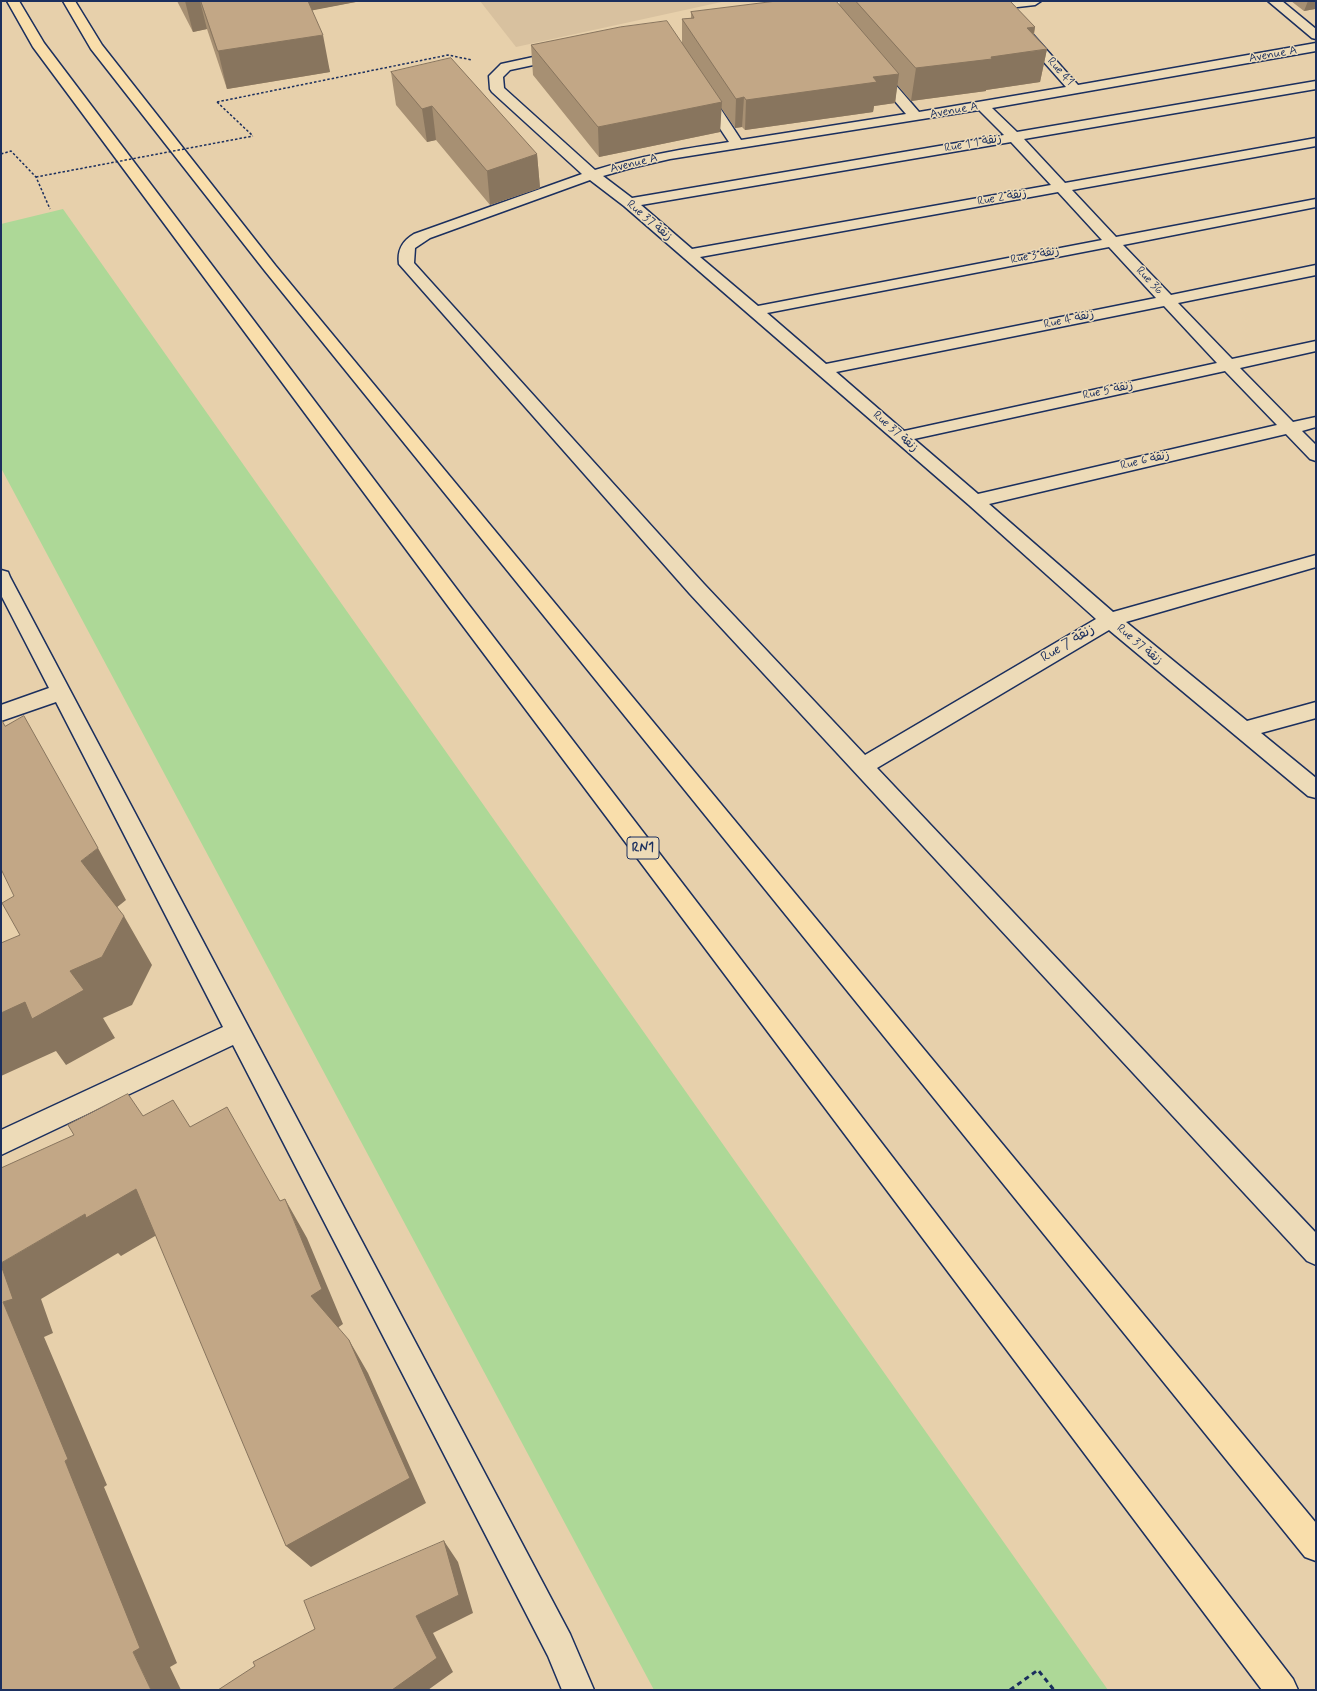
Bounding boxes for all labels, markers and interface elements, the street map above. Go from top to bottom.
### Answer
street label: Avenue A [1248,44,1298,66]
street label: Rue 41 [1044,55,1076,89]
street label: Avenue A [929,100,979,122]
street label: Rue 1 زنقة 1 [943,132,1003,156]
street label: Avenue A [609,151,659,177]
street label: Rue 2 زنقة [976,187,1028,209]
street label: Rue 37 زنقة [623,198,675,244]
street label: Rue 3 زنقة [1009,244,1061,268]
street label: Rue 36 [1132,264,1166,298]
street label: Rue 4 زنقة [1043,308,1095,332]
street label: Rue 5 زنقة [1081,379,1135,403]
street label: Rue 37 زنقة [869,408,921,456]
street label: Rue 6 زنقة [1119,448,1171,474]
street label: Rue 7 زنقة [1038,621,1098,667]
street label: Rue 37 زنقة [1113,622,1165,668]
road number: RN1 [627,837,659,859]

